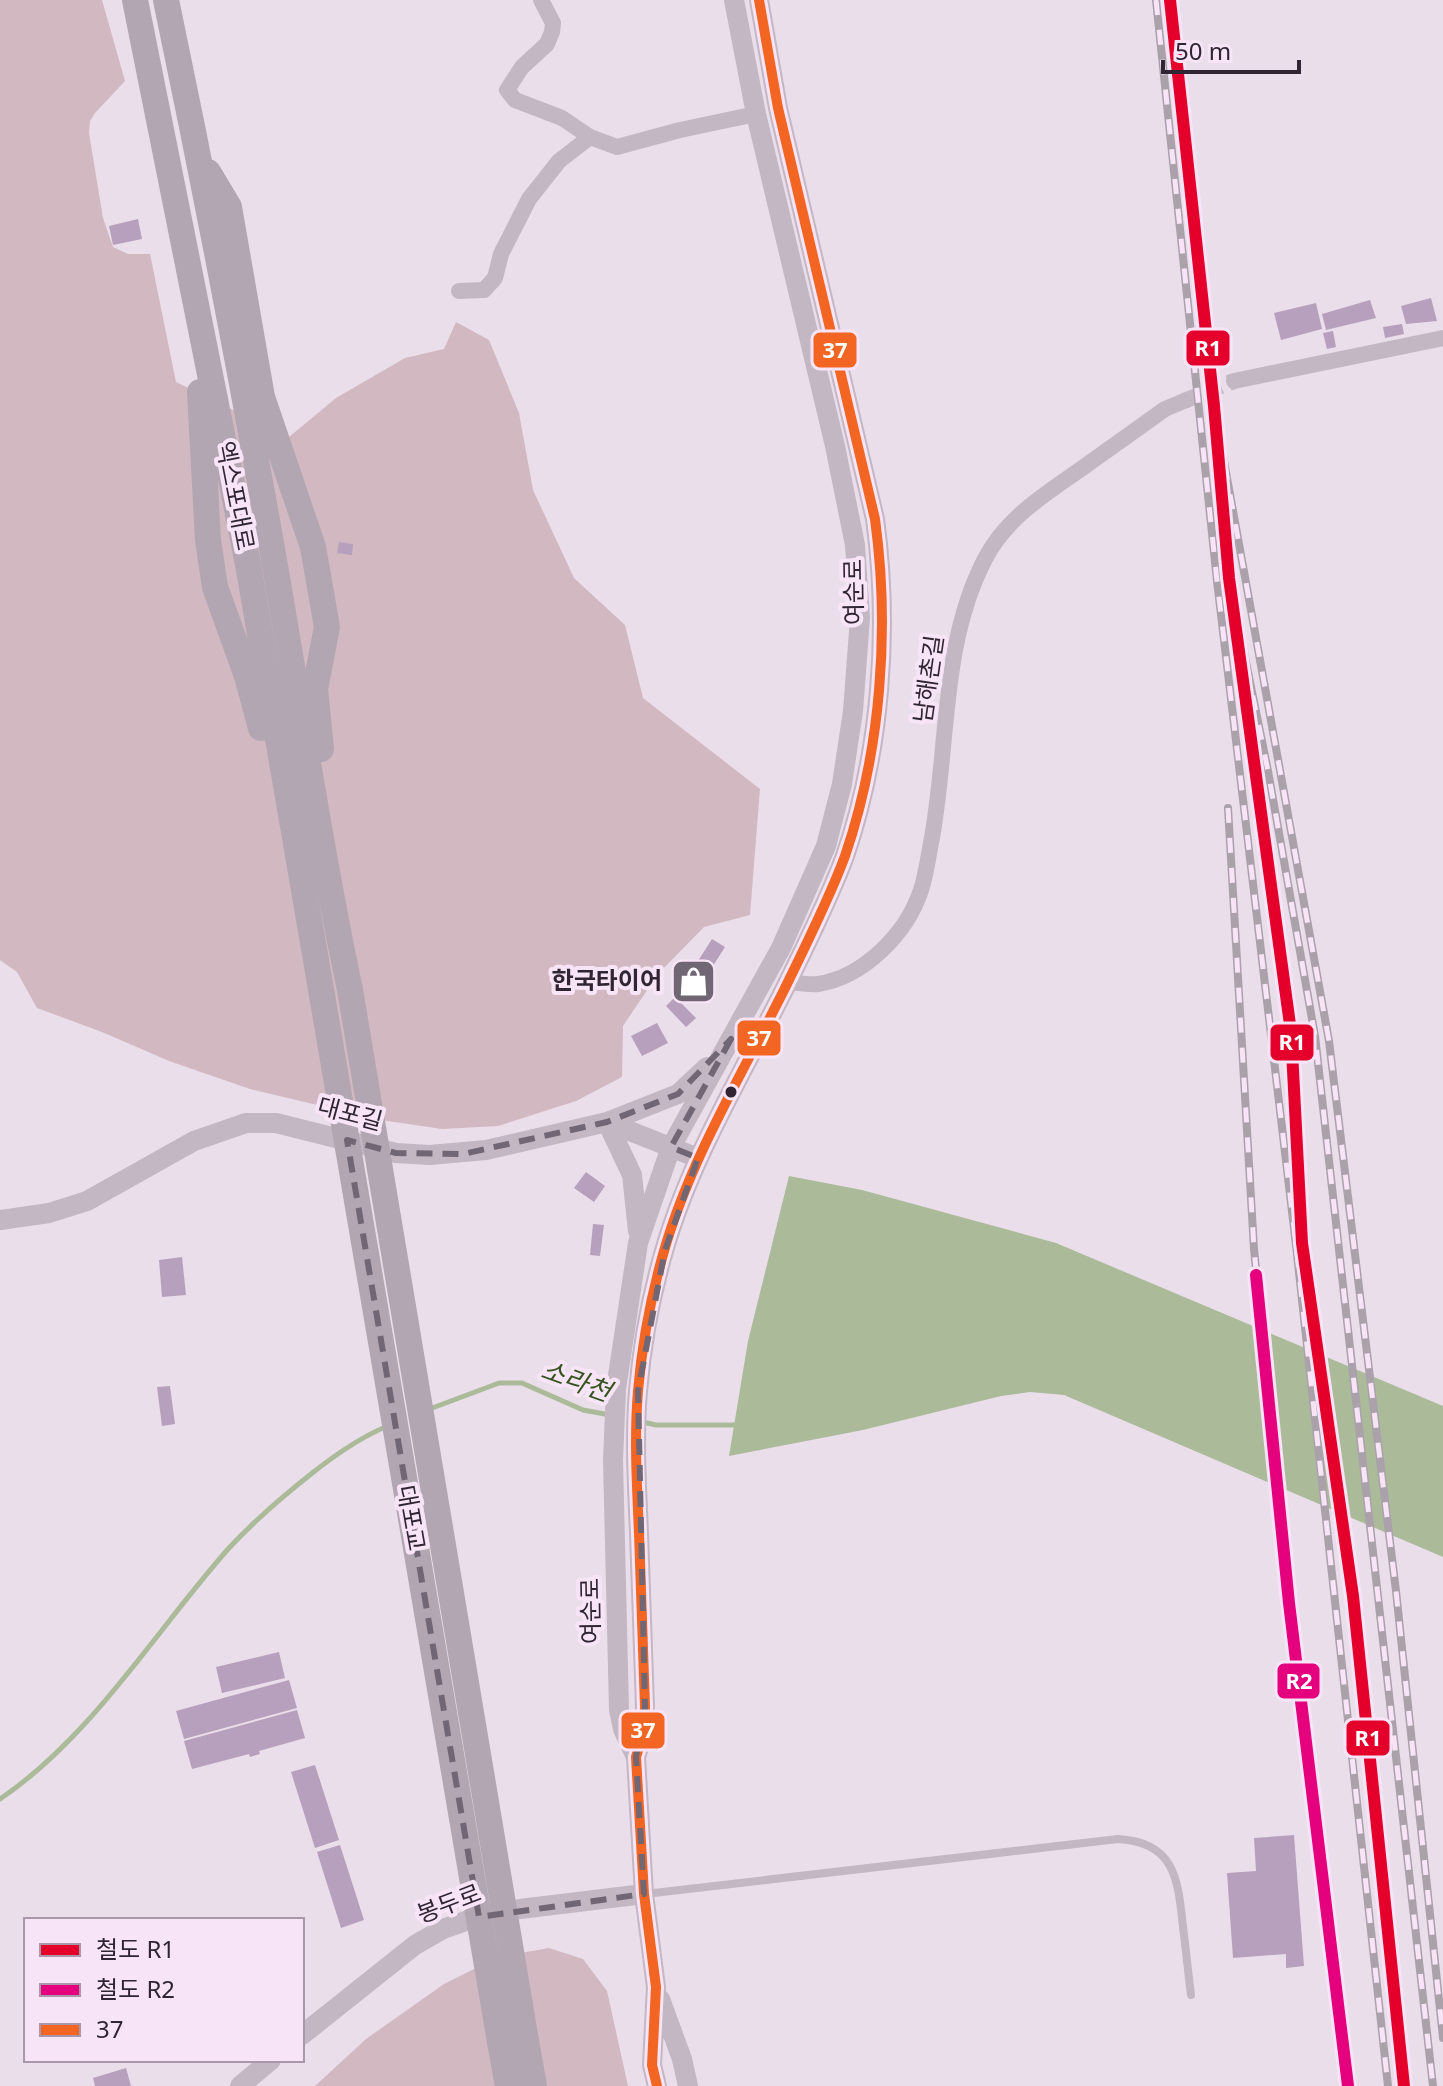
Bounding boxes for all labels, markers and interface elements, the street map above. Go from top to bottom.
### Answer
scale bar [1163,24,1299,74]
text: 50 m [1175,34,1231,67]
line badge: R1 [1185,329,1231,367]
line badge: 37 [812,331,858,369]
text: R1 [1194,332,1222,362]
text: 37 [822,334,848,364]
street label: 엑스포대로 [210,438,263,553]
street label: 여순로 [835,559,870,625]
street label: 남해촌길 [905,633,950,725]
shop icon: 한국타이어 [669,957,717,1005]
place label: 한국타이어 [552,963,662,996]
line badge: 37 [736,1019,782,1057]
text: 37 [746,1022,772,1052]
line badge: R1 [1269,1023,1315,1062]
text: R1 [1278,1026,1306,1056]
unlabelled marker [723,1084,739,1100]
street label: 대포길 [314,1088,387,1137]
water label: 소라천 [536,1351,619,1410]
street label: 대포교 [390,1482,434,1553]
street label: 여순로 [572,1578,607,1644]
line badge: R2 [1276,1662,1321,1700]
text: R2 [1285,1665,1313,1695]
line badge: 37 [620,1711,666,1750]
text: 37 [630,1714,656,1744]
line badge: R1 [1345,1719,1391,1757]
text: R1 [1354,1722,1382,1752]
street label: 봉두로 [412,1875,485,1930]
legend [24,1918,304,2062]
text: 철도 R1 [96,1932,175,1965]
text: 철도 R2 [96,1972,175,2005]
text: 37 [96,2012,123,2045]

